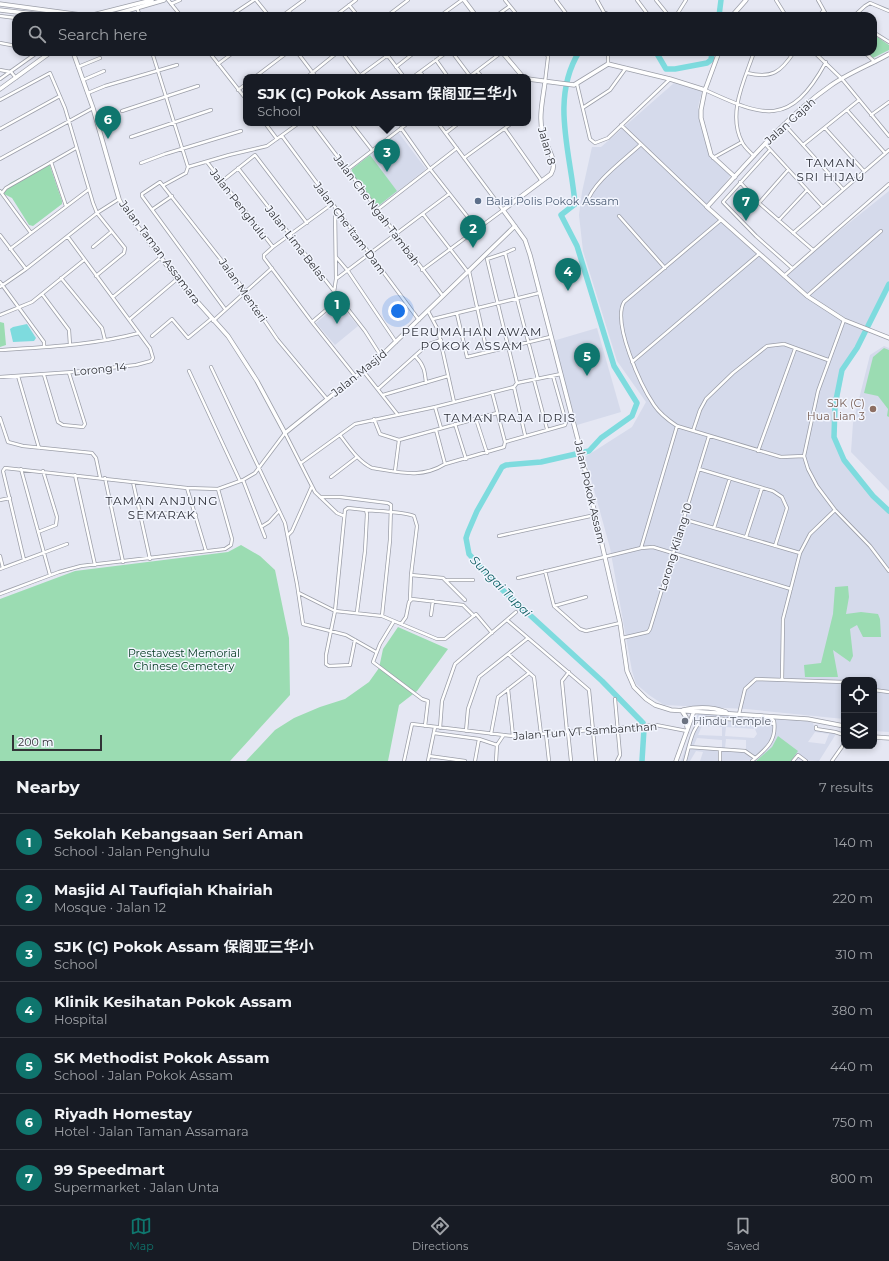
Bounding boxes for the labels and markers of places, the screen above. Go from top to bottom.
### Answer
pin: 6 [95,106,121,139]
pin: 3 [374,139,400,172]
pin: 7 [733,188,759,221]
place label: Balai Polis Pokok Assam [486,194,619,208]
marker: Balai Polis Pokok Assam [473,196,483,206]
pin: 2 [460,215,486,248]
pin: 4 [555,258,581,291]
pin: 1 [324,291,350,324]
pin: 5 [574,343,600,376]
place label: SJK (C) Hua Lian 3 [807,396,865,423]
marker: SJK (C) Hua Lian 3 [868,404,878,414]
place label: Hindu Temple [693,714,772,728]
marker: Hindu Temple [680,716,690,726]

